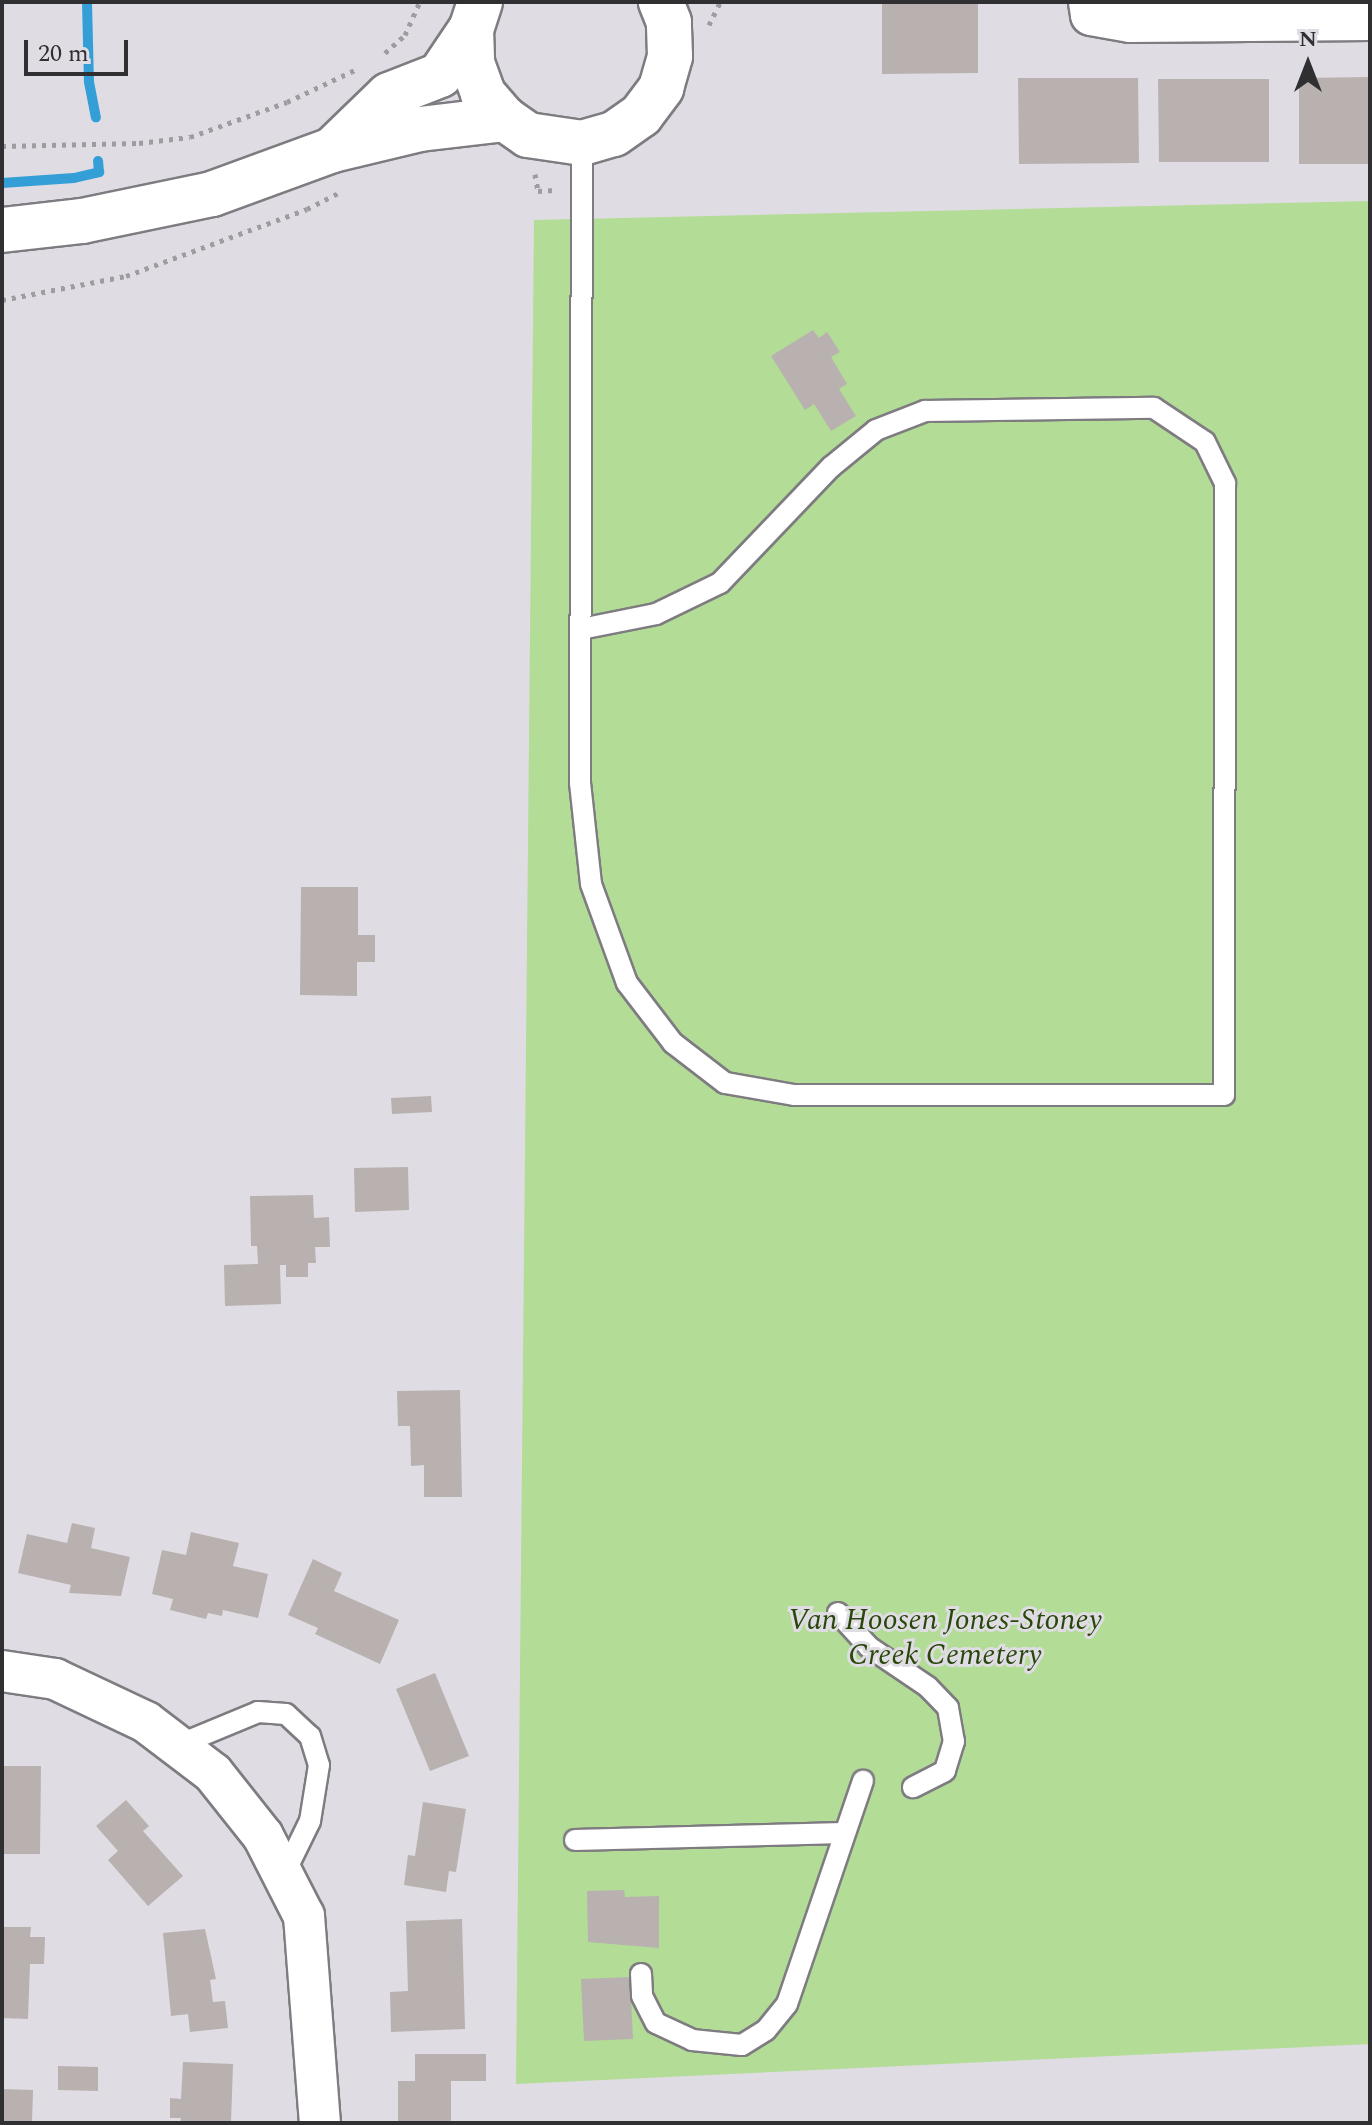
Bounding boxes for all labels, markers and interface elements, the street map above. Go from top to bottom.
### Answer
text: N [1299,23,1317,56]
scale bar [28,24,132,74]
north arrow [1268,24,1348,104]
text: 20 m [38,36,89,72]
park label: Van Hoosen Jones-Stoney Creek Cemetery [788,1602,1102,1672]

